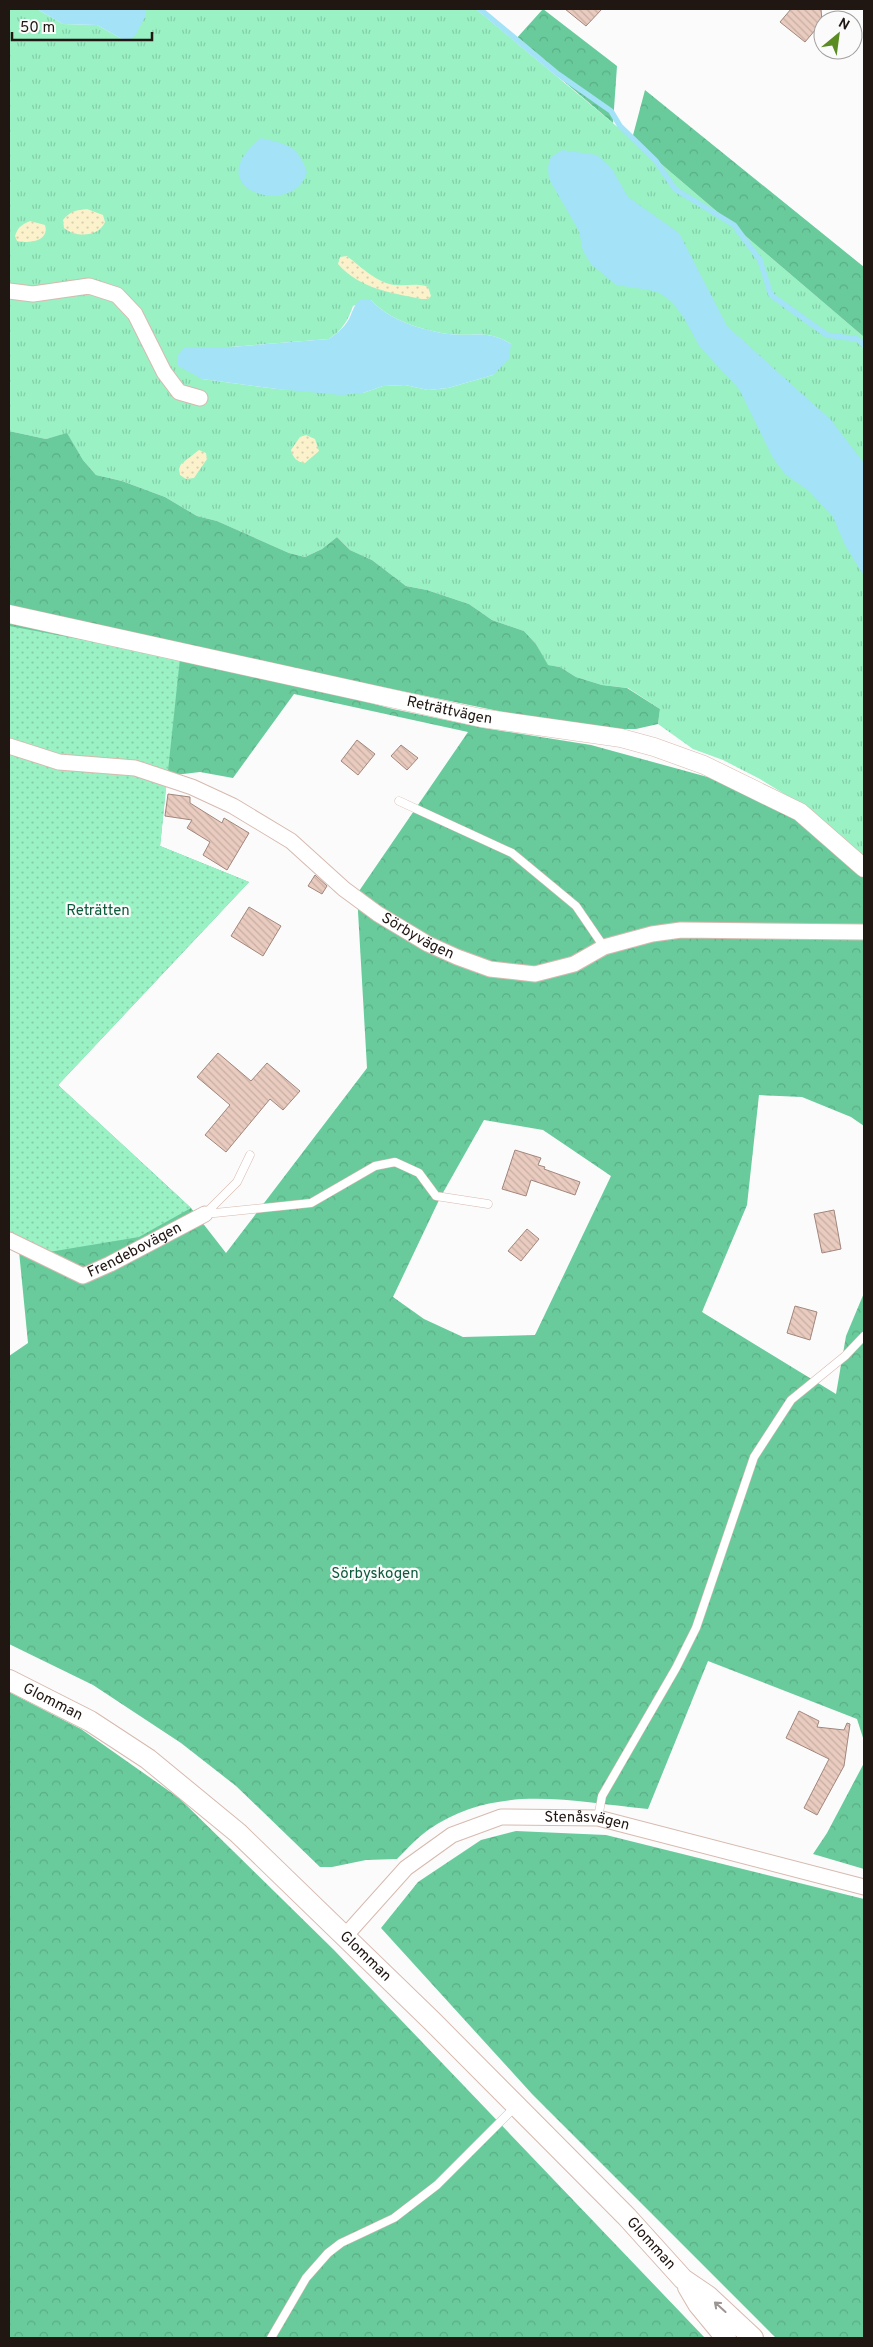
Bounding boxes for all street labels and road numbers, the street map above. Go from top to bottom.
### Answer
street label: Reträttvägen [405,692,494,729]
street label: Sörbyvägen [378,909,457,964]
street label: Frendebovägen [85,1218,185,1282]
street label: Glomman [20,1679,86,1725]
street label: Stenåsvägen [544,1808,632,1835]
street label: Glomman [335,1927,395,1986]
street label: Glomman [622,2213,680,2274]

